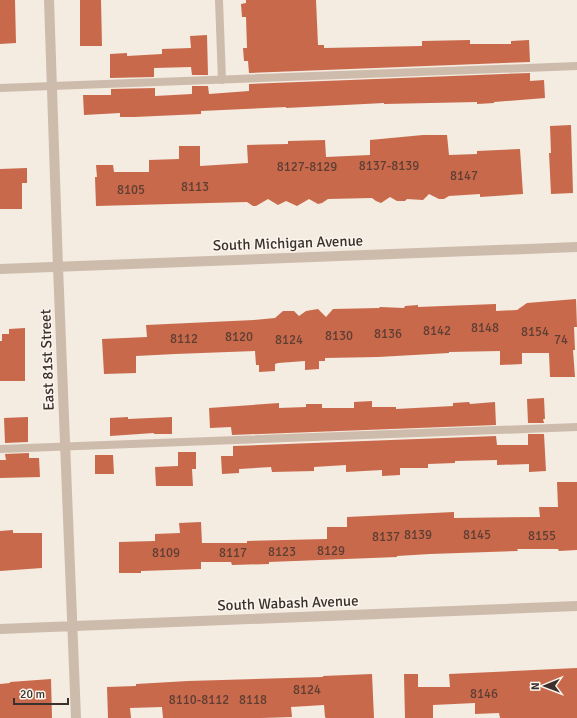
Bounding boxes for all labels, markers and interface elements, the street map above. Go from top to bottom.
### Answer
house number: 8137-8139 [359,158,419,174]
house number: 8127-8129 [277,159,337,175]
house number: 8147 [450,168,478,184]
house number: 8113 [181,179,209,195]
house number: 8105 [117,182,145,198]
street label: South Michigan Avenue [212,231,364,255]
street label: East 81st Street [36,309,58,411]
house number: 8148 [471,320,499,336]
house number: 8142 [423,323,451,339]
house number: 8154 [521,324,549,340]
house number: 8136 [374,326,402,342]
house number: 8130 [325,328,353,344]
house number: 8120 [225,329,253,345]
house number: 8112 [170,331,198,347]
house number: 8124 [275,332,303,348]
house number: 74 [554,332,568,348]
house number: 8139 [404,527,432,543]
house number: 8145 [463,527,491,543]
house number: 8155 [528,528,556,544]
house number: 8137 [372,529,400,545]
house number: 8129 [317,543,345,559]
house number: 8123 [268,544,296,560]
house number: 8109 [152,545,180,561]
house number: 8117 [219,545,247,561]
street label: South Wabash Avenue [217,592,359,614]
north arrow [525,666,565,706]
scale bar [14,680,68,706]
house number: 8124 [293,682,321,698]
text: N [529,682,542,690]
house number: 8146 [470,686,498,702]
text: 20 m [20,687,45,702]
house number: 8110-8112 [169,692,229,708]
house number: 8118 [239,692,267,708]

